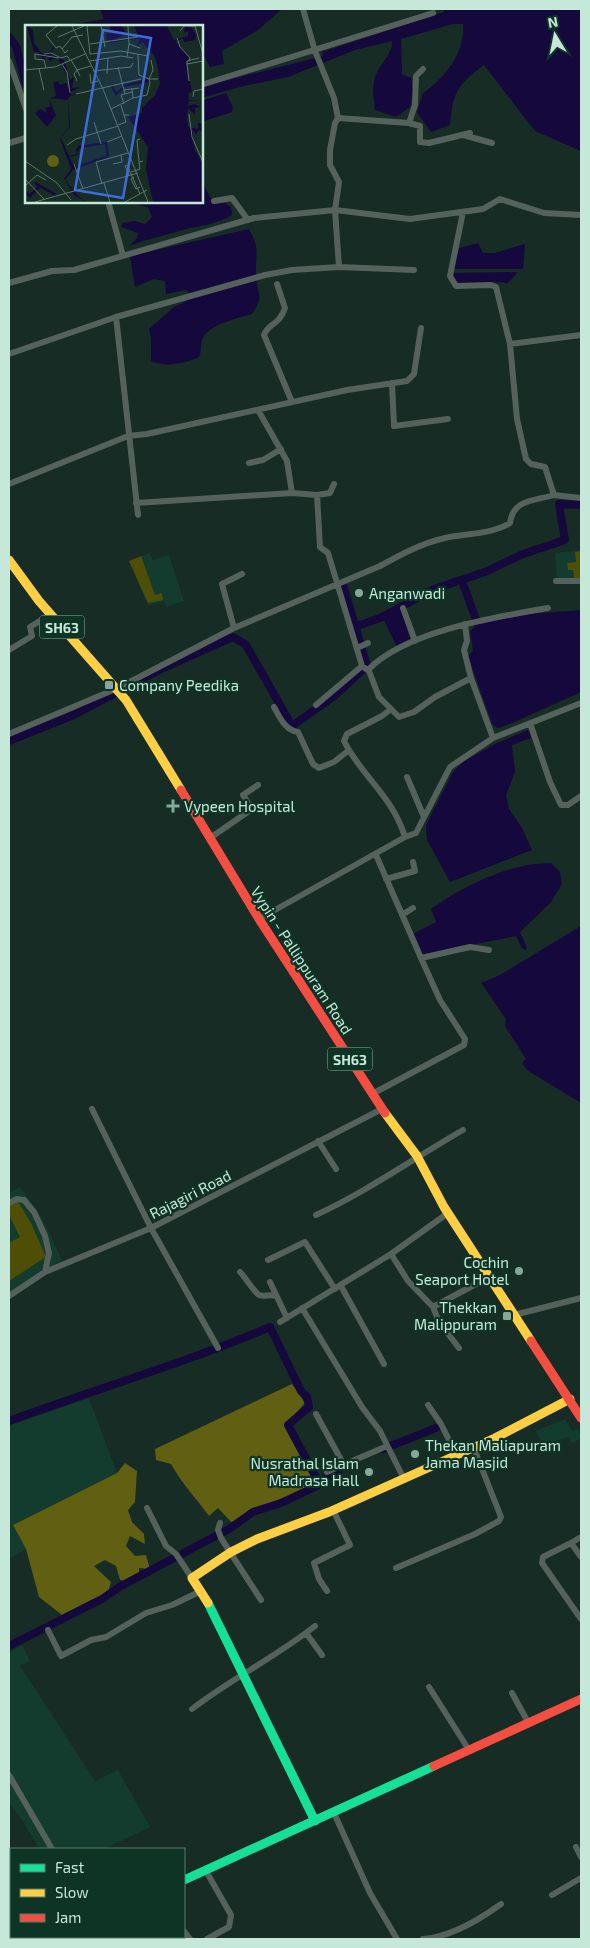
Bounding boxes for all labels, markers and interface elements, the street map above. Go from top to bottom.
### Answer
north arrow [530,10,580,60]
text: N [546,12,559,31]
inset map [25,25,202,202]
place label: Anganwadi [369,584,445,602]
marker: Anganwadi [353,587,365,599]
road number: SH63 [40,616,84,638]
place label: Company Peedika [119,676,239,694]
marker: Company Peedika [103,679,115,691]
place label: Vypeen Hospital [184,797,295,815]
marker: Vypeen Hospital [166,799,180,813]
street label: Vypin - Pallippuram Road [247,883,357,1037]
road number: SH63 [328,1048,372,1070]
street label: Rajagiri Road [146,1166,234,1223]
place label: Cochin Seaport Hotel [415,1253,510,1288]
marker: Cochin Seaport Hotel [513,1265,525,1277]
place label: Thekkan Malippuram [414,1298,497,1333]
marker: Thekkan Malippuram [501,1310,513,1322]
place label: Thekan Maliapuram Jama Masjid [425,1436,561,1472]
marker: Thekan Maliapuram Jama Masjid [409,1448,421,1460]
place label: Nusrathal Islam Madrasa Hall [251,1454,360,1489]
marker: Nusrathal Islam Madrasa Hall [363,1466,375,1478]
legend [10,1848,185,1938]
text: Fast [55,1858,85,1876]
text: Slow [55,1883,89,1901]
text: Jam [55,1908,81,1926]

